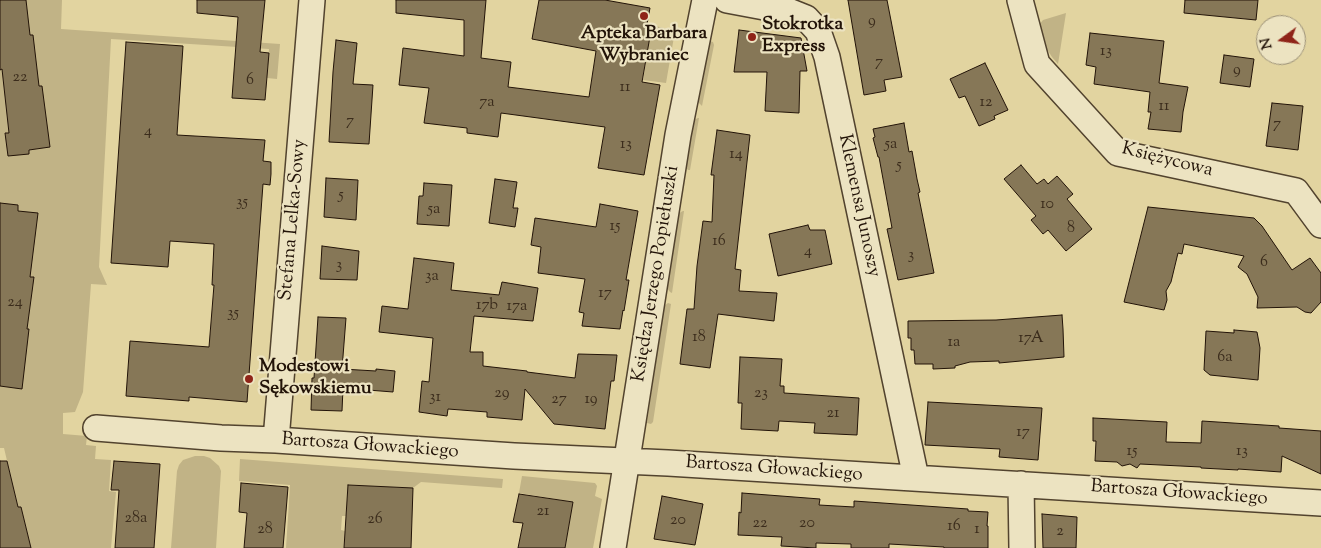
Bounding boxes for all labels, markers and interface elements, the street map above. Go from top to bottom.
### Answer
marker: Apteka Barbara Wybraniec [638,10,650,22]
house number: 9 [868,12,876,32]
place label: Stokrotka Express [762,15,843,59]
north arrow [1256,15,1306,65]
place label: Apteka Barbara Wybraniec [581,24,707,68]
marker: Stokrotka Express [746,31,758,43]
text: N [1256,36,1278,51]
house number: 13 [1100,42,1112,62]
house number: 7 [875,53,883,73]
house number: 9 [1233,61,1241,81]
house number: 22 [13,68,27,88]
house number: 6 [246,71,254,91]
house number: 11 [620,78,630,98]
house number: 7a [479,93,495,113]
house number: 12 [980,93,992,113]
house number: 11 [1159,97,1169,117]
house number: 7 [346,112,354,132]
house number: 7 [1273,115,1281,135]
house number: 4 [144,122,152,142]
street label: Klemensa Junoszy [832,132,884,280]
house number: 13 [620,135,632,155]
house number: 5a [885,135,897,155]
street label: Stefana Lelka-Sowy [276,138,312,302]
street label: Księżycowa [1119,139,1215,183]
house number: 14 [729,145,743,165]
house number: 5 [896,156,902,176]
street label: Księdza Jerzego Popiełuszki [629,164,685,384]
house number: 5 [338,186,344,206]
house number: 35 [236,193,248,213]
house number: 10 [1040,195,1054,215]
house number: 5a [428,200,440,220]
house number: 15 [610,217,620,237]
house number: 8 [1067,219,1075,239]
house number: 16 [712,232,726,252]
house number: 4 [804,242,812,262]
house number: 3 [908,246,914,266]
house number: 6 [1260,253,1268,273]
house number: 3 [336,256,342,276]
house number: 3a [425,267,439,287]
house number: 17 [598,284,612,304]
house number: 24 [7,293,23,313]
house number: 17b [476,296,498,316]
house number: 17a [507,297,527,317]
house number: 35 [227,304,239,324]
house number: 18 [692,328,706,348]
house number: 17A [1018,329,1044,349]
house number: 1a [948,333,960,353]
house number: 6a [1217,348,1233,368]
place label: Modestowi Sękowskiemu [259,357,372,401]
marker: Modestowi Sękowskiemu [243,373,255,385]
house number: 29 [494,384,510,404]
house number: 23 [754,384,768,404]
house number: 31 [429,388,441,408]
house number: 27 [551,390,567,410]
house number: 19 [584,390,598,410]
house number: 21 [827,404,839,424]
house number: 17 [1016,423,1030,443]
street label: Bartosza Głowackiego [281,429,459,465]
house number: 15 [1127,442,1137,462]
house number: 13 [1236,442,1248,462]
street label: Bartosza Głowackiego [685,452,863,488]
street label: Bartosza Głowackiego [1090,476,1268,512]
house number: 21 [537,502,549,522]
house number: 28a [125,509,147,529]
house number: 26 [367,510,383,530]
house number: 20 [670,511,686,531]
house number: 22 [753,514,767,534]
house number: 20 [799,514,815,534]
house number: 16 [947,517,961,537]
house number: 28 [257,520,273,540]
house number: 1 [974,520,980,540]
house number: 2 [1056,522,1064,542]

